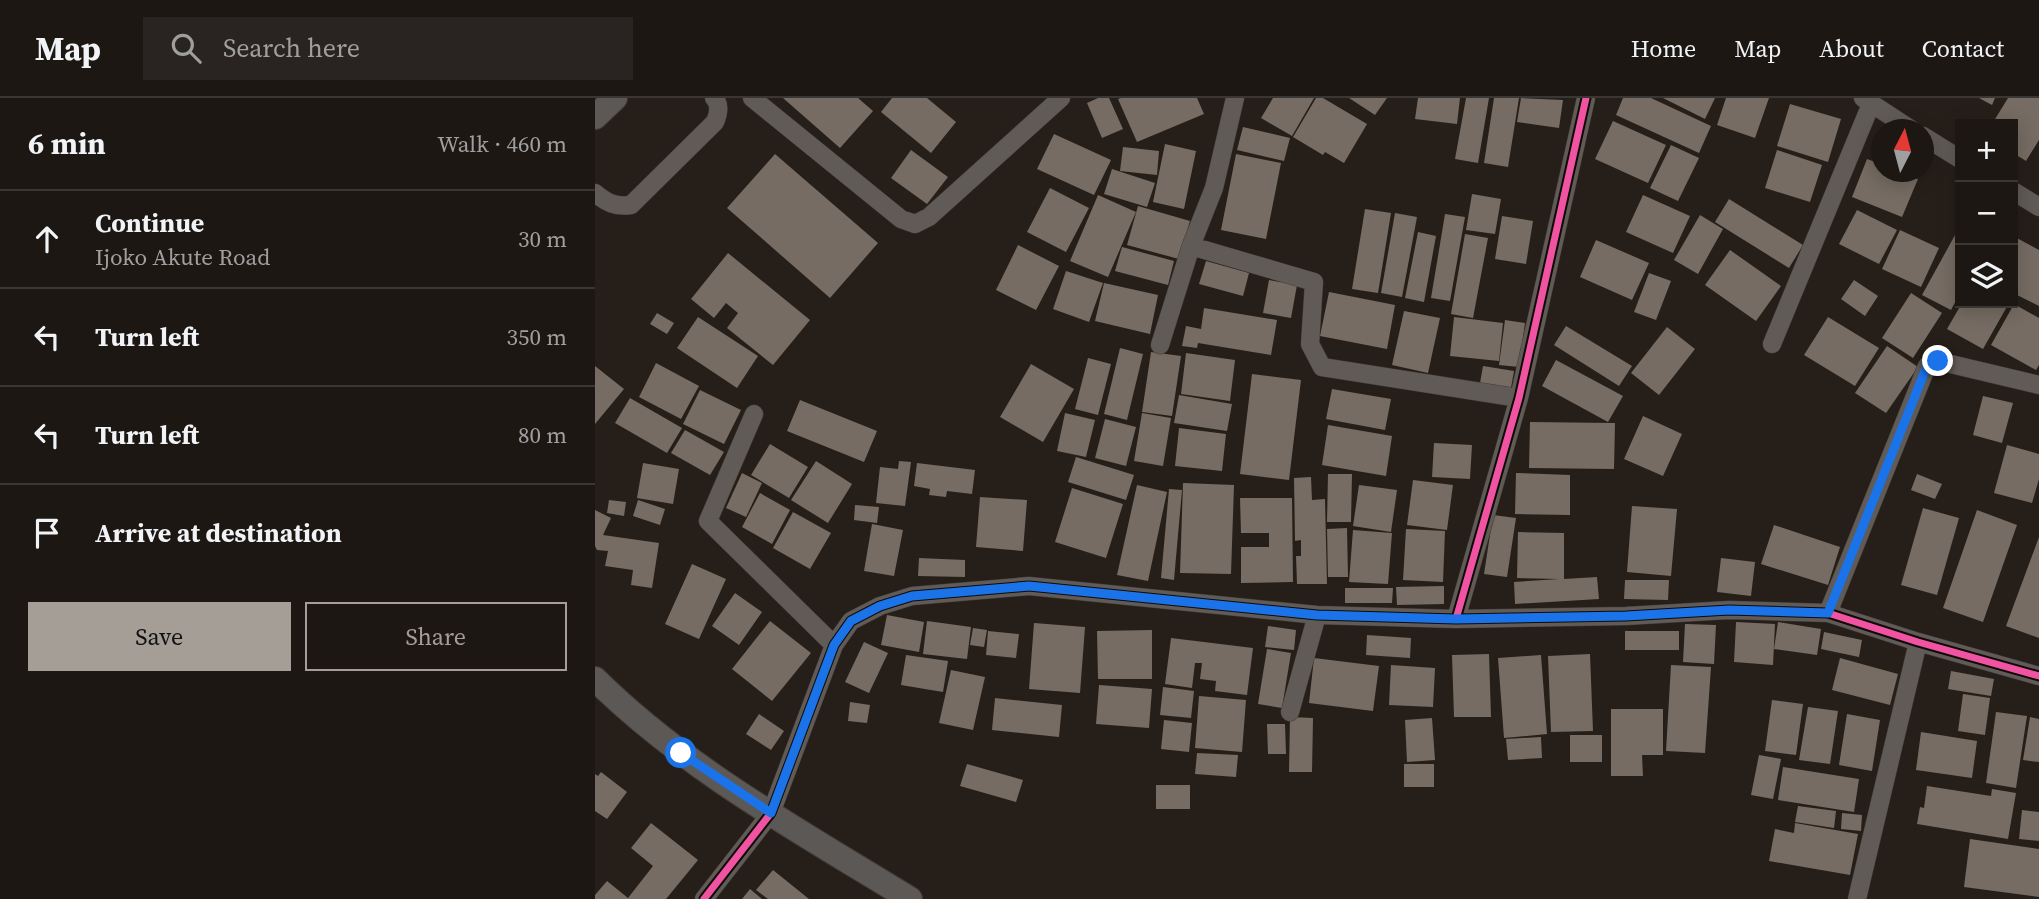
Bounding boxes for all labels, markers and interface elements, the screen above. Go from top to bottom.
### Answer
search box [143,17,633,80]
text: Map [35,26,101,71]
icon: search [167,29,205,67]
text: Search here [223,30,360,66]
text: Home [1631,32,1696,65]
text: Map [1734,32,1781,65]
text: About [1819,32,1884,65]
text: Contact [1922,32,2004,65]
north arrow [1871,119,1934,182]
map controls [1955,119,2018,308]
button: + [1955,119,2018,182]
text: 6 min [28,123,106,164]
text: Walk · 460 m [437,128,567,160]
button: − [1955,182,2018,245]
text: Continue [95,205,204,241]
icon: ahead [28,220,66,258]
text: 30 m [518,223,567,255]
text: Ijoko Akute Road [95,241,270,273]
button: layers [1955,245,2018,308]
icon: left [28,318,66,356]
text: Turn left [95,319,199,355]
text: 350 m [506,321,567,353]
route end [1922,345,1953,376]
icon: left [28,416,66,454]
text: Turn left [95,417,199,453]
text: 80 m [518,419,567,451]
icon: arrive [28,514,66,552]
text: Arrive at destination [95,515,342,551]
button: Save [28,602,291,671]
button: Share [305,602,567,671]
route start [665,737,696,768]

